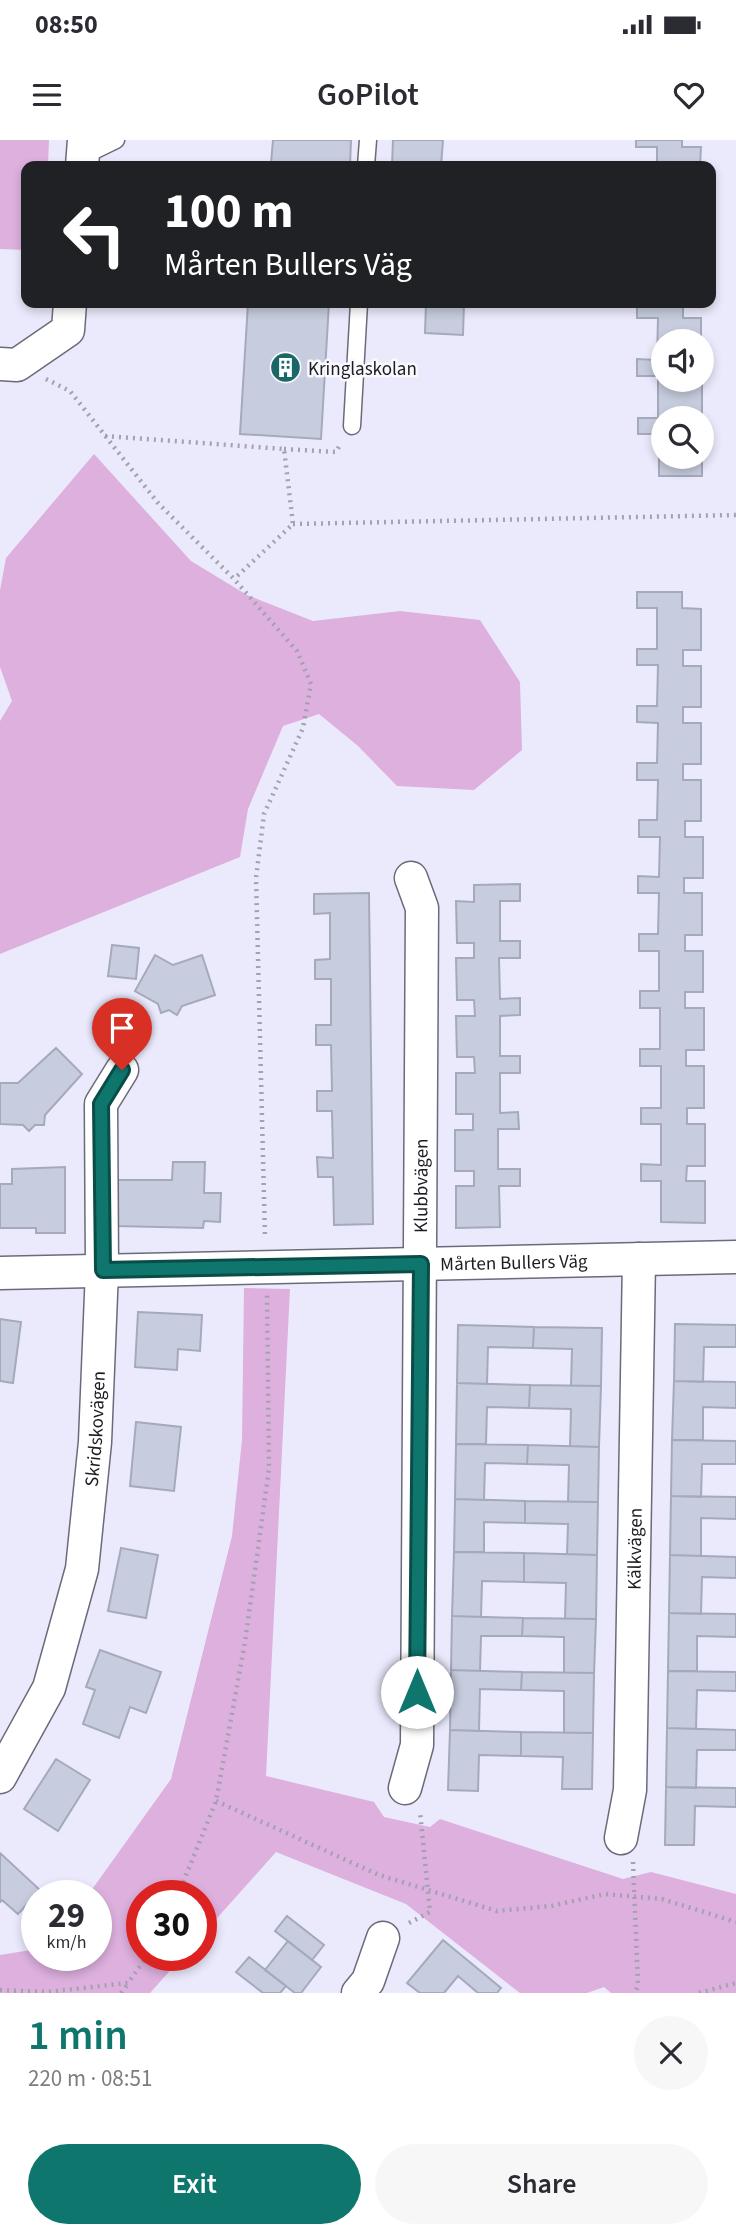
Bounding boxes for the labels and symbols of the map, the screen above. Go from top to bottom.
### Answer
building icon: Kringlaskolan [268,351,302,385]
place label: Kringlaskolan [308,356,417,383]
pin [92,998,152,1070]
street label: Klubbvägen [408,1138,436,1233]
street label: Mårten Bullers Väg [440,1248,588,1278]
street label: Skridskovägen [79,1370,113,1488]
street label: Kälkvägen [621,1508,650,1590]
position arrow [380,1655,454,1729]
speed limit sign: 30 [126,1880,217,1971]

